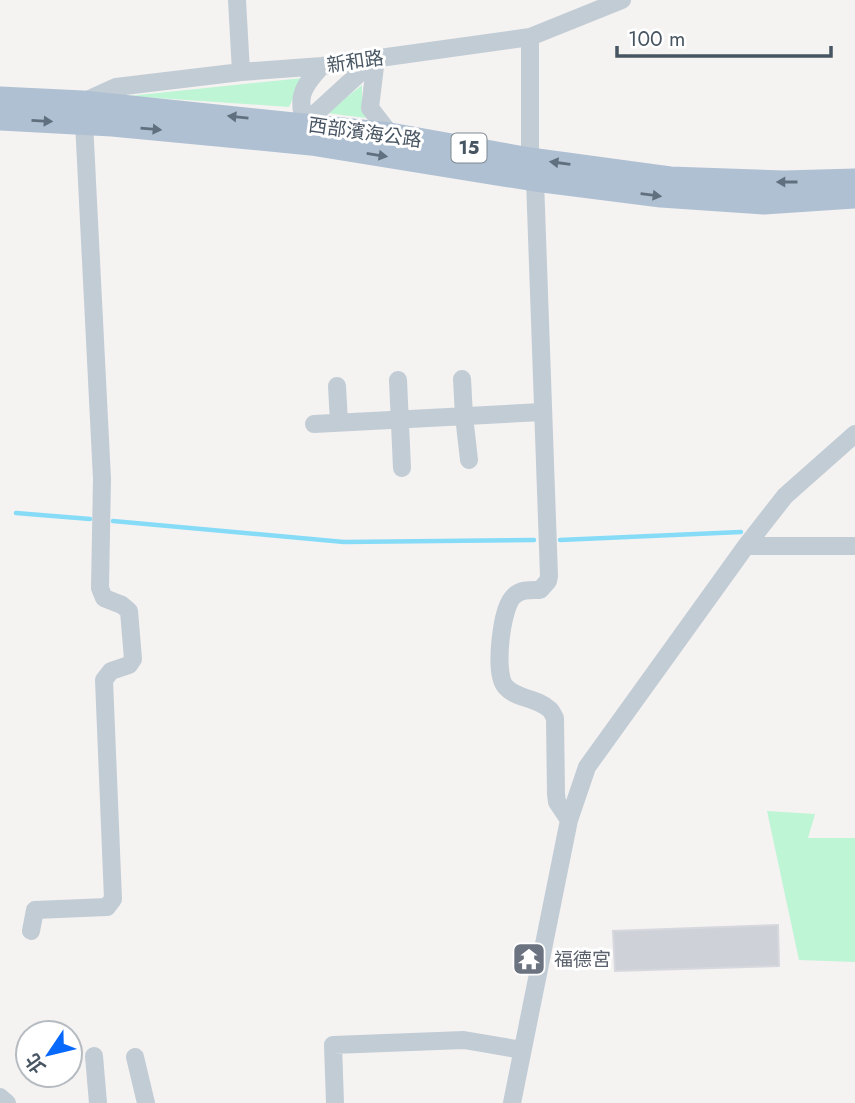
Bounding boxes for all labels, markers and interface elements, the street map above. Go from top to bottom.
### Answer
scale bar [617,14,830,58]
text: 100 m [628,24,685,54]
street label: 新和路 [325,44,385,79]
street label: 西部濱海公路 [307,111,423,154]
one-way arrow [227,112,249,123]
one-way arrow [31,116,53,127]
one-way arrow [141,124,163,135]
road number: 15 [452,134,486,162]
one-way arrow [366,150,388,161]
one-way arrow [549,157,571,168]
one-way arrow [776,176,798,188]
one-way arrow [640,190,662,201]
temple icon: 福德宮 [510,940,548,978]
place label: 福德宮 [554,946,611,973]
north arrow [14,1019,84,1089]
text: 北 [19,1048,52,1079]

